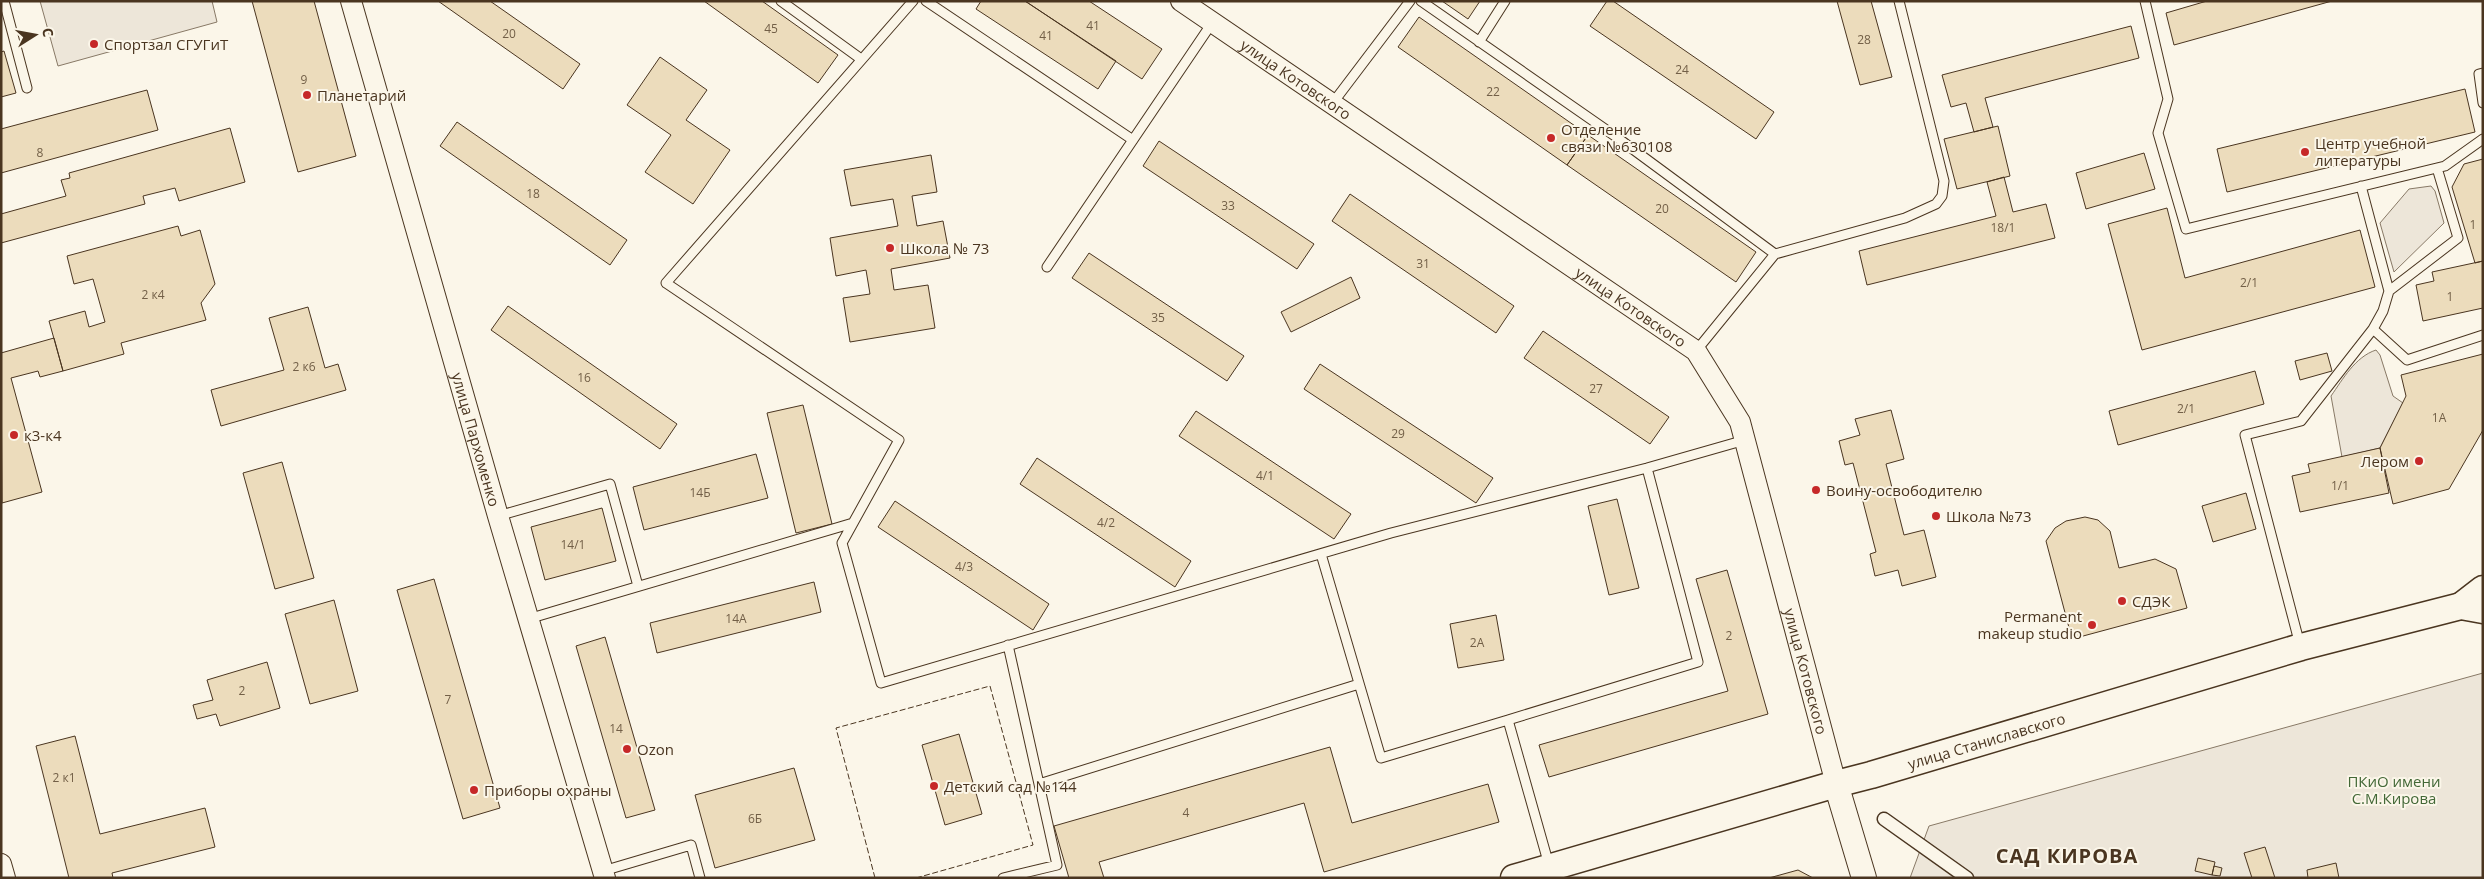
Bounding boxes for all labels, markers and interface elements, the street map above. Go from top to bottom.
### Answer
north arrow [10,10,60,60]
house number: 41 [1086,17,1100,34]
house number: 45 [764,20,778,37]
house number: 20 [502,25,516,42]
text: С [38,26,58,39]
house number: 41 [1039,27,1053,44]
house number: 28 [1857,31,1871,48]
place label: Спортзал СГУГиТ [104,34,229,54]
street label: улица Котовского [1237,34,1355,124]
marker: Спортзал СГУГиТ [88,38,100,50]
house number: 24 [1675,61,1689,78]
house number: 9 [301,71,308,88]
house number: 22 [1486,83,1500,100]
place label: Планетарий [317,85,406,105]
marker: Планетарий [301,89,313,101]
place label: Отделение связи №630108 [1561,119,1673,156]
marker: Отделение связи №630108 [1545,132,1557,144]
place label: Центр учебной литературы [2315,133,2426,170]
house number: 8 [37,144,44,161]
marker: Центр учебной литературы [2299,146,2311,158]
house number: 18 [526,185,540,202]
house number: 33 [1221,197,1235,214]
house number: 20 [1655,200,1669,217]
house number: 1 [2470,216,2476,233]
house number: 18/1 [1991,219,2015,236]
place label: Школа № 73 [900,238,989,258]
marker: Школа № 73 [884,242,896,254]
house number: 31 [1416,255,1430,272]
street label: улица Котовского [1572,262,1690,351]
house number: 2/1 [2240,274,2258,291]
house number: 2 к4 [141,286,165,303]
house number: 1 [2447,288,2453,305]
house number: 35 [1151,309,1165,326]
house number: 2 к6 [292,358,316,375]
house number: 16 [577,369,591,386]
street label: улица Пархоменко [448,370,505,509]
house number: 27 [1589,380,1603,397]
house number: 2/1 [2177,400,2195,417]
house number: 1А [2432,409,2447,426]
place label: к3-к4 [24,425,62,445]
house number: 29 [1391,425,1405,442]
marker: к3-к4 [8,429,20,441]
place label: Лером [2361,451,2409,471]
marker: Лером [2413,455,2425,467]
house number: 4/1 [1256,467,1274,484]
house number: 1/1 [2331,477,2349,494]
place label: Воину-освободителю [1826,480,1983,500]
house number: 14Б [689,484,711,501]
marker: Воину-освободителю [1810,484,1822,496]
place label: Школа №73 [1946,506,2032,526]
marker: Школа №73 [1930,510,1942,522]
house number: 4/2 [1097,514,1115,531]
house number: 14/1 [561,536,585,553]
house number: 4/3 [955,558,973,575]
place label: СДЭК [2132,591,2171,611]
marker: СДЭК [2116,595,2128,607]
street label: улица Котовского [1780,606,1832,736]
place label: Permanent makeup studio [1978,606,2082,643]
house number: 14А [725,610,747,627]
marker: Permanent makeup studio [2086,619,2098,631]
house number: 2 [1726,627,1733,644]
house number: 2А [1470,634,1485,651]
house number: 2 [239,682,246,699]
house number: 7 [445,691,452,708]
street label: улица Станиславского [1905,708,2068,774]
house number: 14 [609,720,623,737]
place label: Ozon [637,739,674,759]
marker: Ozon [621,743,633,755]
house number: 2 к1 [52,769,76,786]
park label: ПКиО имени С.М.Кирова [2347,771,2441,808]
place label: Детский сад №144 [944,776,1077,796]
place label: Приборы охраны [484,780,612,800]
marker: Детский сад №144 [928,780,940,792]
marker: Приборы охраны [468,784,480,796]
house number: 4 [1183,804,1190,821]
house number: 6Б [748,810,762,827]
district label: САД КИРОВА [1996,842,2138,869]

